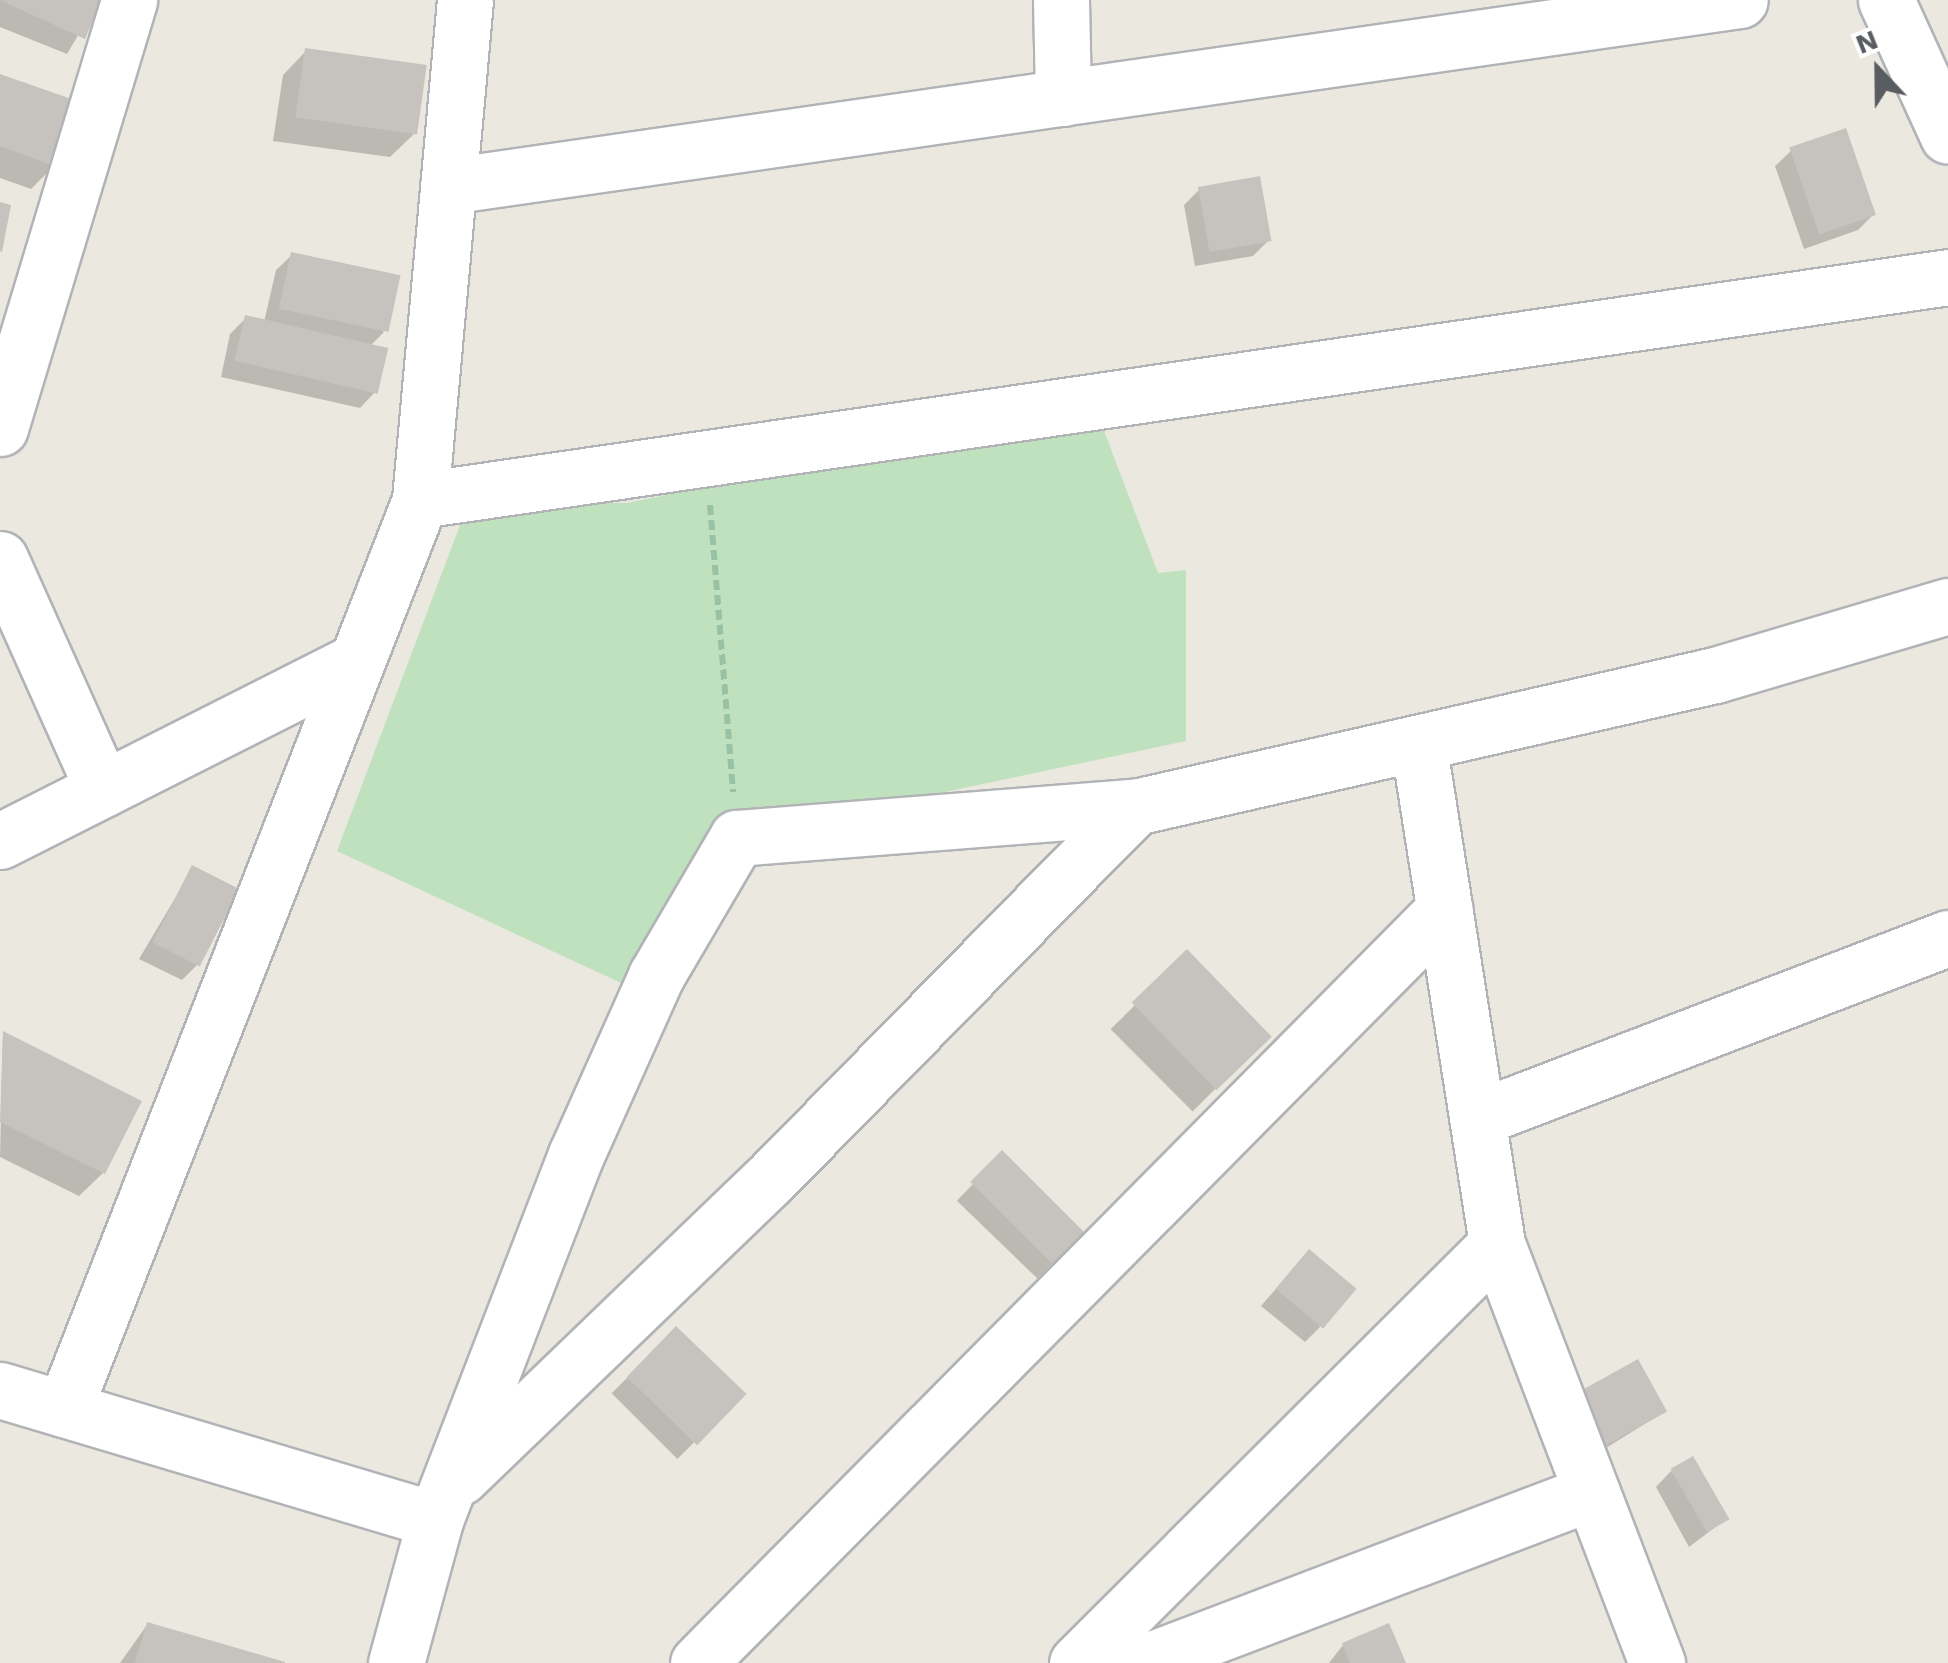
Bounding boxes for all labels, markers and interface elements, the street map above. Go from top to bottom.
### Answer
north arrow [1828,20,1928,120]
text: N [1851,23,1882,61]

